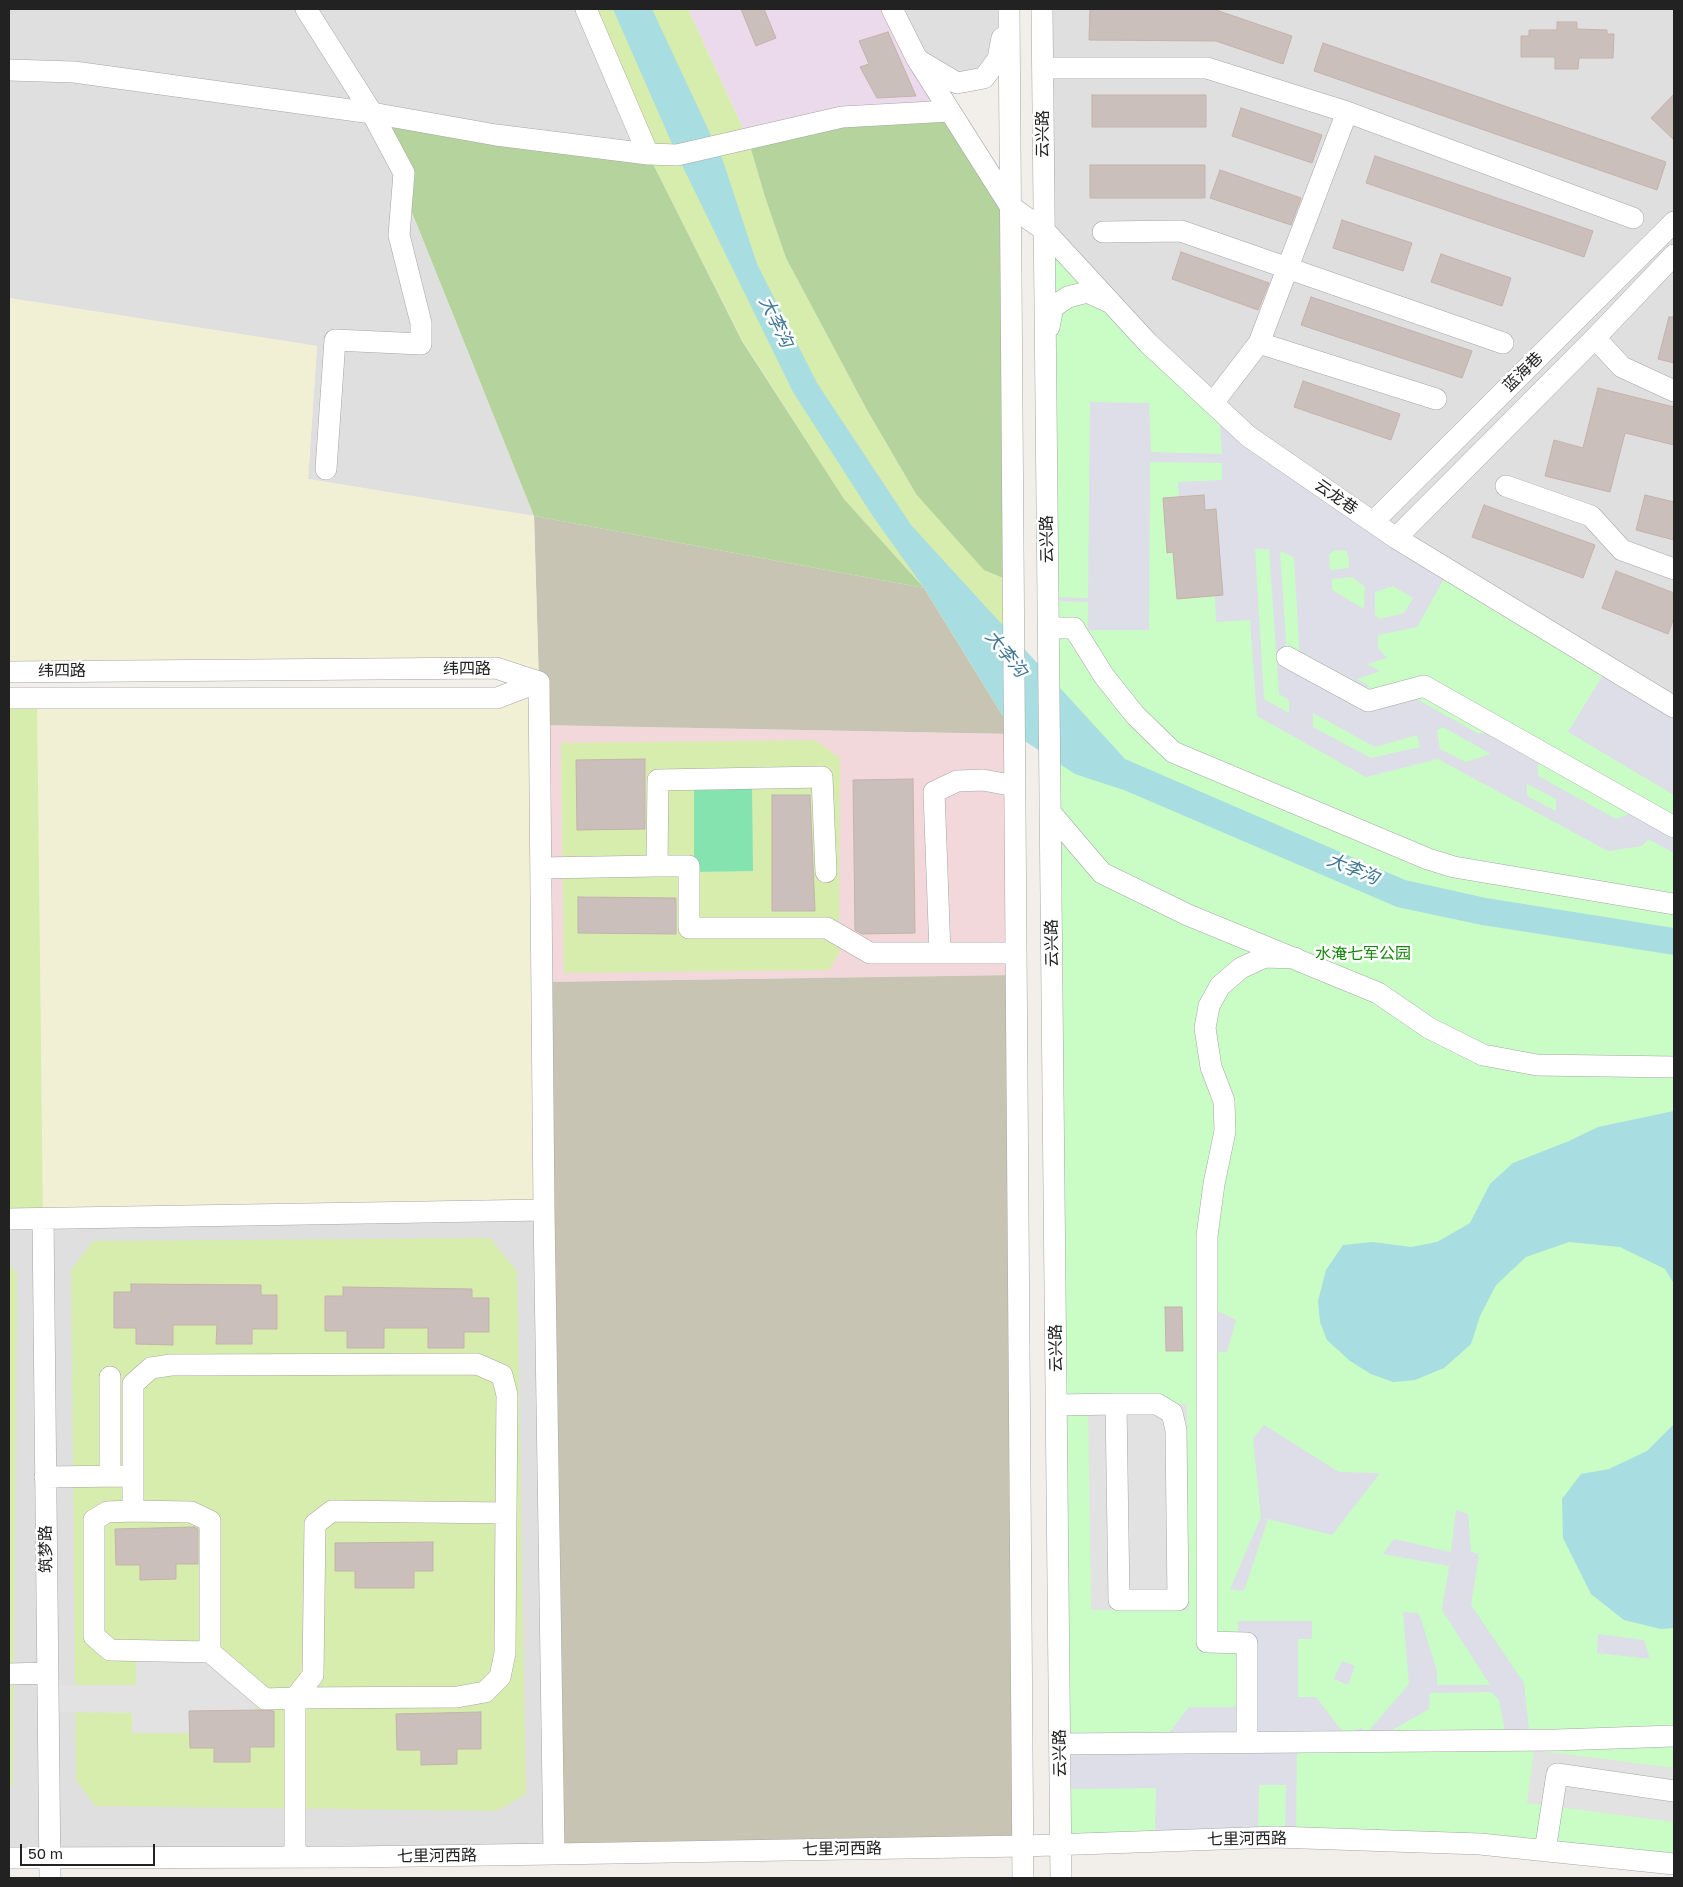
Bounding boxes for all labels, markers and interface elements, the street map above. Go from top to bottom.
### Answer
street label: 云兴路 [1033,110,1053,158]
water label: 大李沟 [754,293,798,351]
street label: 蓝海巷 [1499,348,1547,396]
street label: 云龙巷 [1311,475,1361,519]
street label: 云兴路 [1037,515,1057,563]
water label: 大李沟 [981,626,1031,682]
street label: 纬四路 [443,659,491,679]
street label: 纬四路 [38,661,86,681]
water label: 大李沟 [1324,849,1382,889]
street label: 云兴路 [1042,919,1062,967]
park label: 水淹七军公园 [1315,944,1411,964]
street label: 云兴路 [1046,1324,1066,1372]
street label: 筑梦路 [36,1525,56,1573]
street label: 云兴路 [1050,1729,1070,1777]
street label: 七里河西路 [1207,1829,1287,1849]
scale bar [22,1834,158,1866]
street label: 七里河西路 [802,1839,882,1859]
text: 50 m [28,1844,63,1862]
street label: 七里河西路 [397,1846,477,1866]

